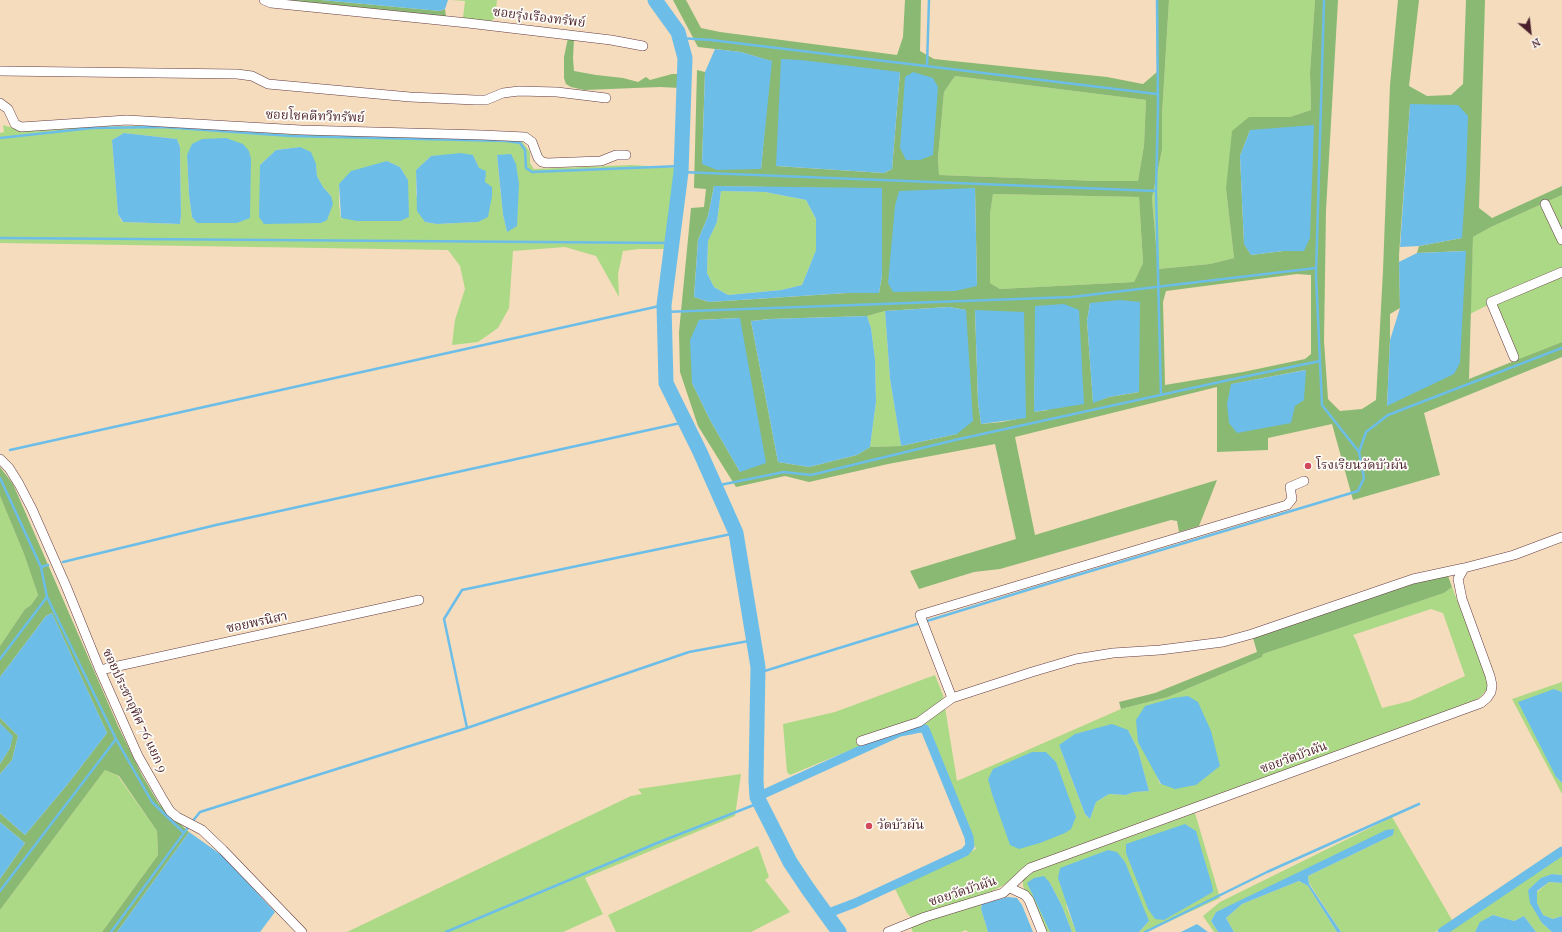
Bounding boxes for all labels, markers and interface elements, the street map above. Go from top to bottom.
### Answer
street label: ซอยรุ่งเรืองทรัพย์ [492,5,586,31]
north arrow [1510,12,1550,52]
text: N [1529,35,1543,51]
street label: ซอยโชคดีทวีทรัพย์ [265,107,365,127]
place label: โรงเรียนวัดบัวผัน [1316,458,1408,474]
marker: โรงเรียนวัดบัวผัน [1303,461,1313,471]
street label: ซอยพรนิสา [225,609,289,637]
street label: ซอยประชาอุทิศ 76 แยก 9 [98,646,170,776]
street label: ซอยวัดบัวผัน [1258,739,1330,777]
place label: วัดบัวผัน [877,818,924,834]
marker: วัดบัวผัน [864,821,874,831]
street label: ซอยวัดบัวผัน [927,874,999,910]

